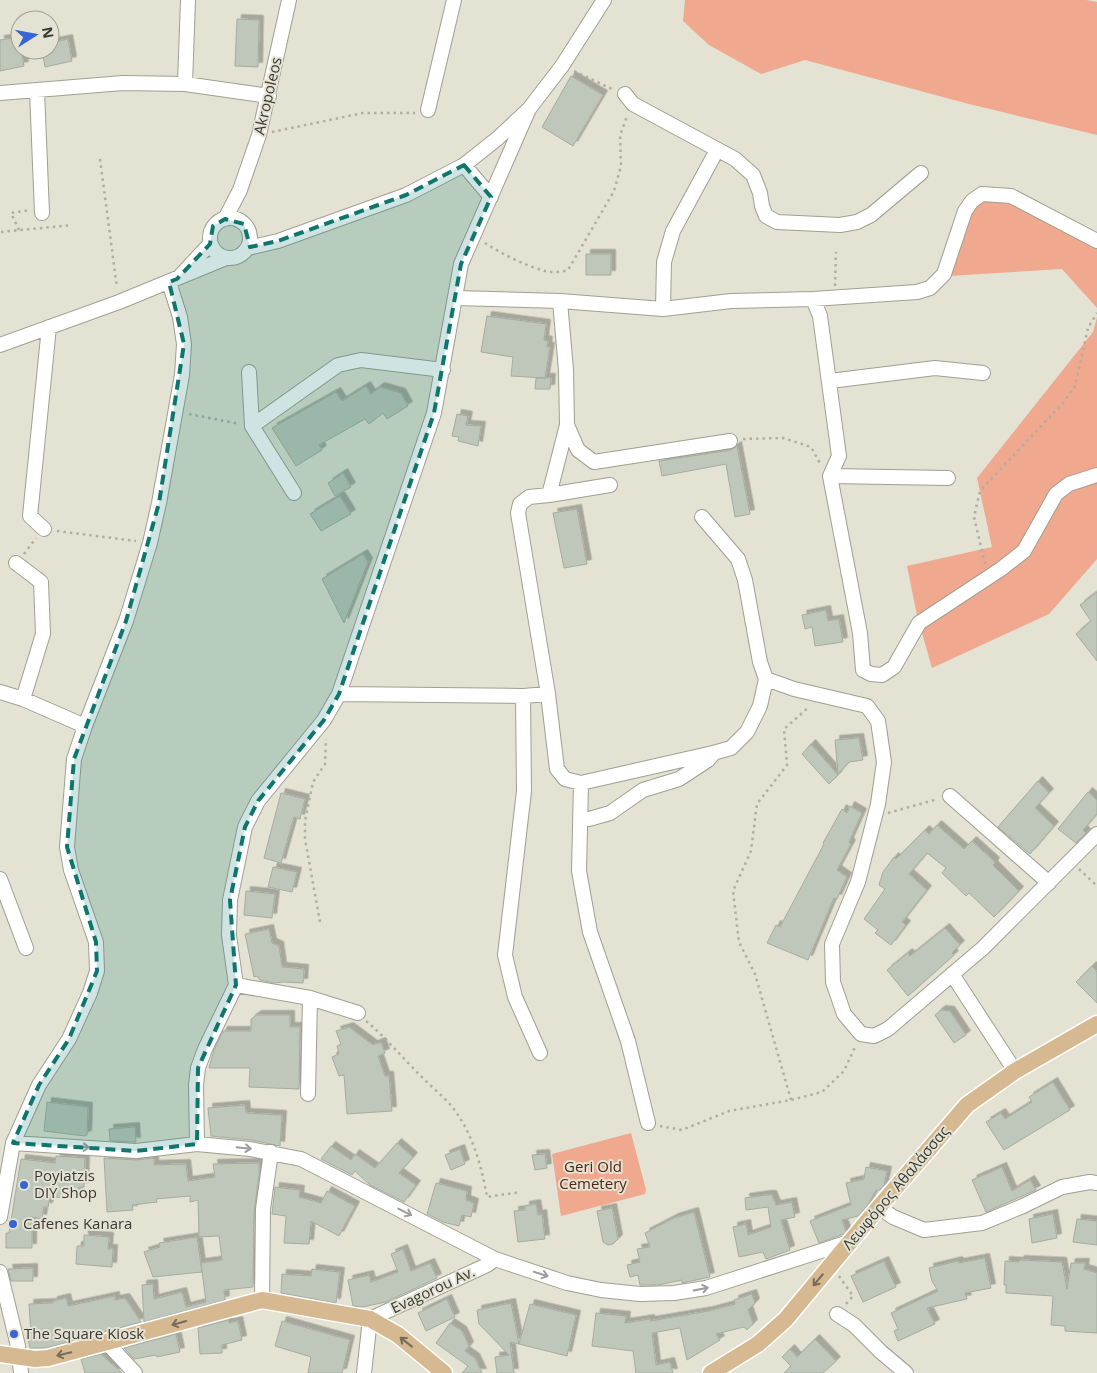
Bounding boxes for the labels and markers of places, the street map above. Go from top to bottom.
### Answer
place label: Poyiatzis DIY Shop [34,1165,97,1202]
marker: Poyiatzis DIY Shop [18,1179,30,1191]
place label: Cafenes Kanara [23,1213,132,1233]
marker: Cafenes Kanara [7,1218,19,1230]
place label: The Square Kiosk [24,1323,144,1343]
marker: The Square Kiosk [8,1328,20,1340]

